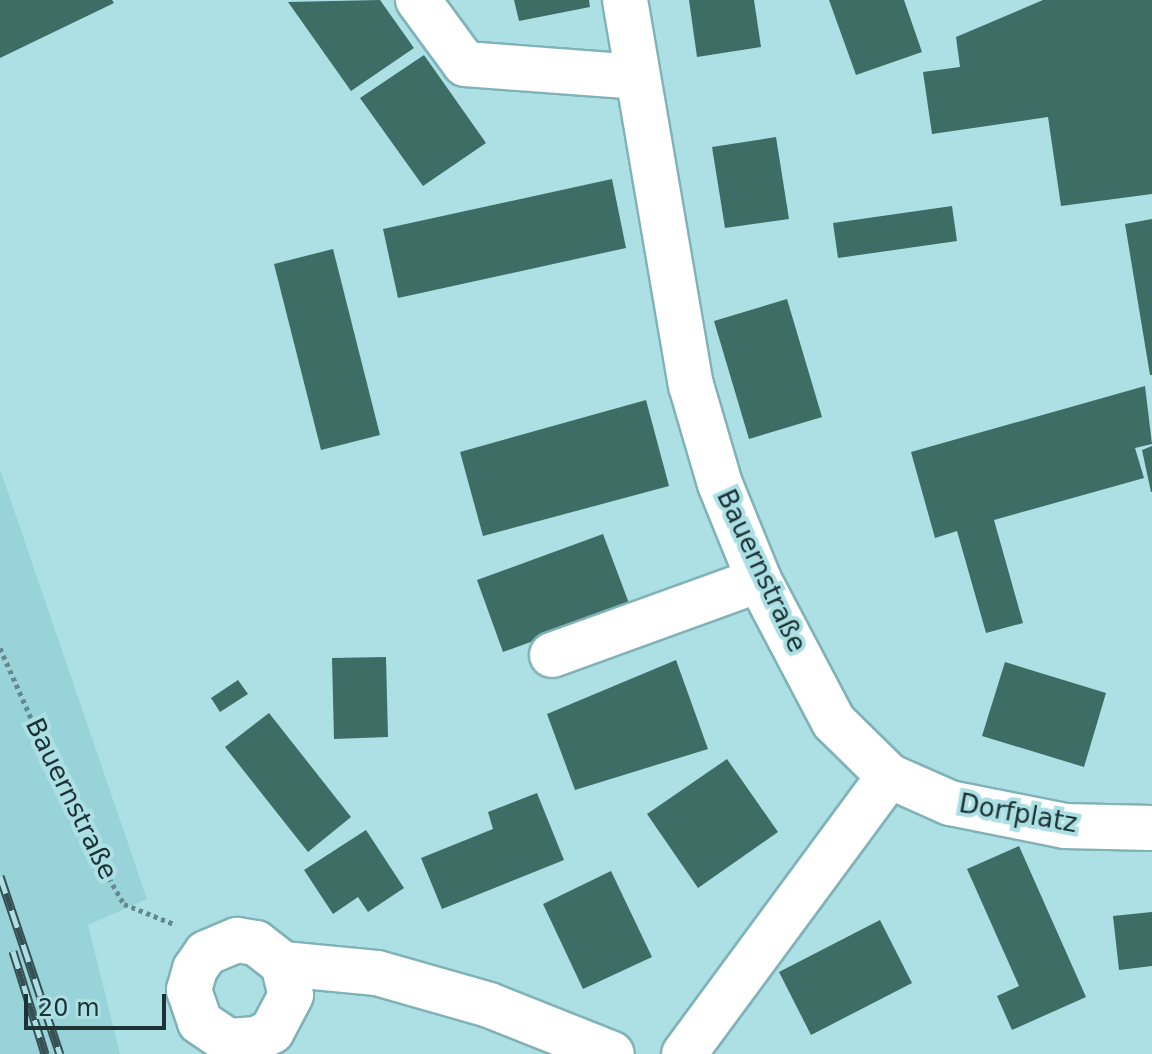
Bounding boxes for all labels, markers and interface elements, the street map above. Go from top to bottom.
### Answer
street label: Bauernstraße [710,485,812,657]
street label: Bauernstraße [18,713,124,885]
street label: Dorfplatz [957,788,1079,840]
scale bar [28,978,170,1028]
text: 20 m [38,994,100,1022]

